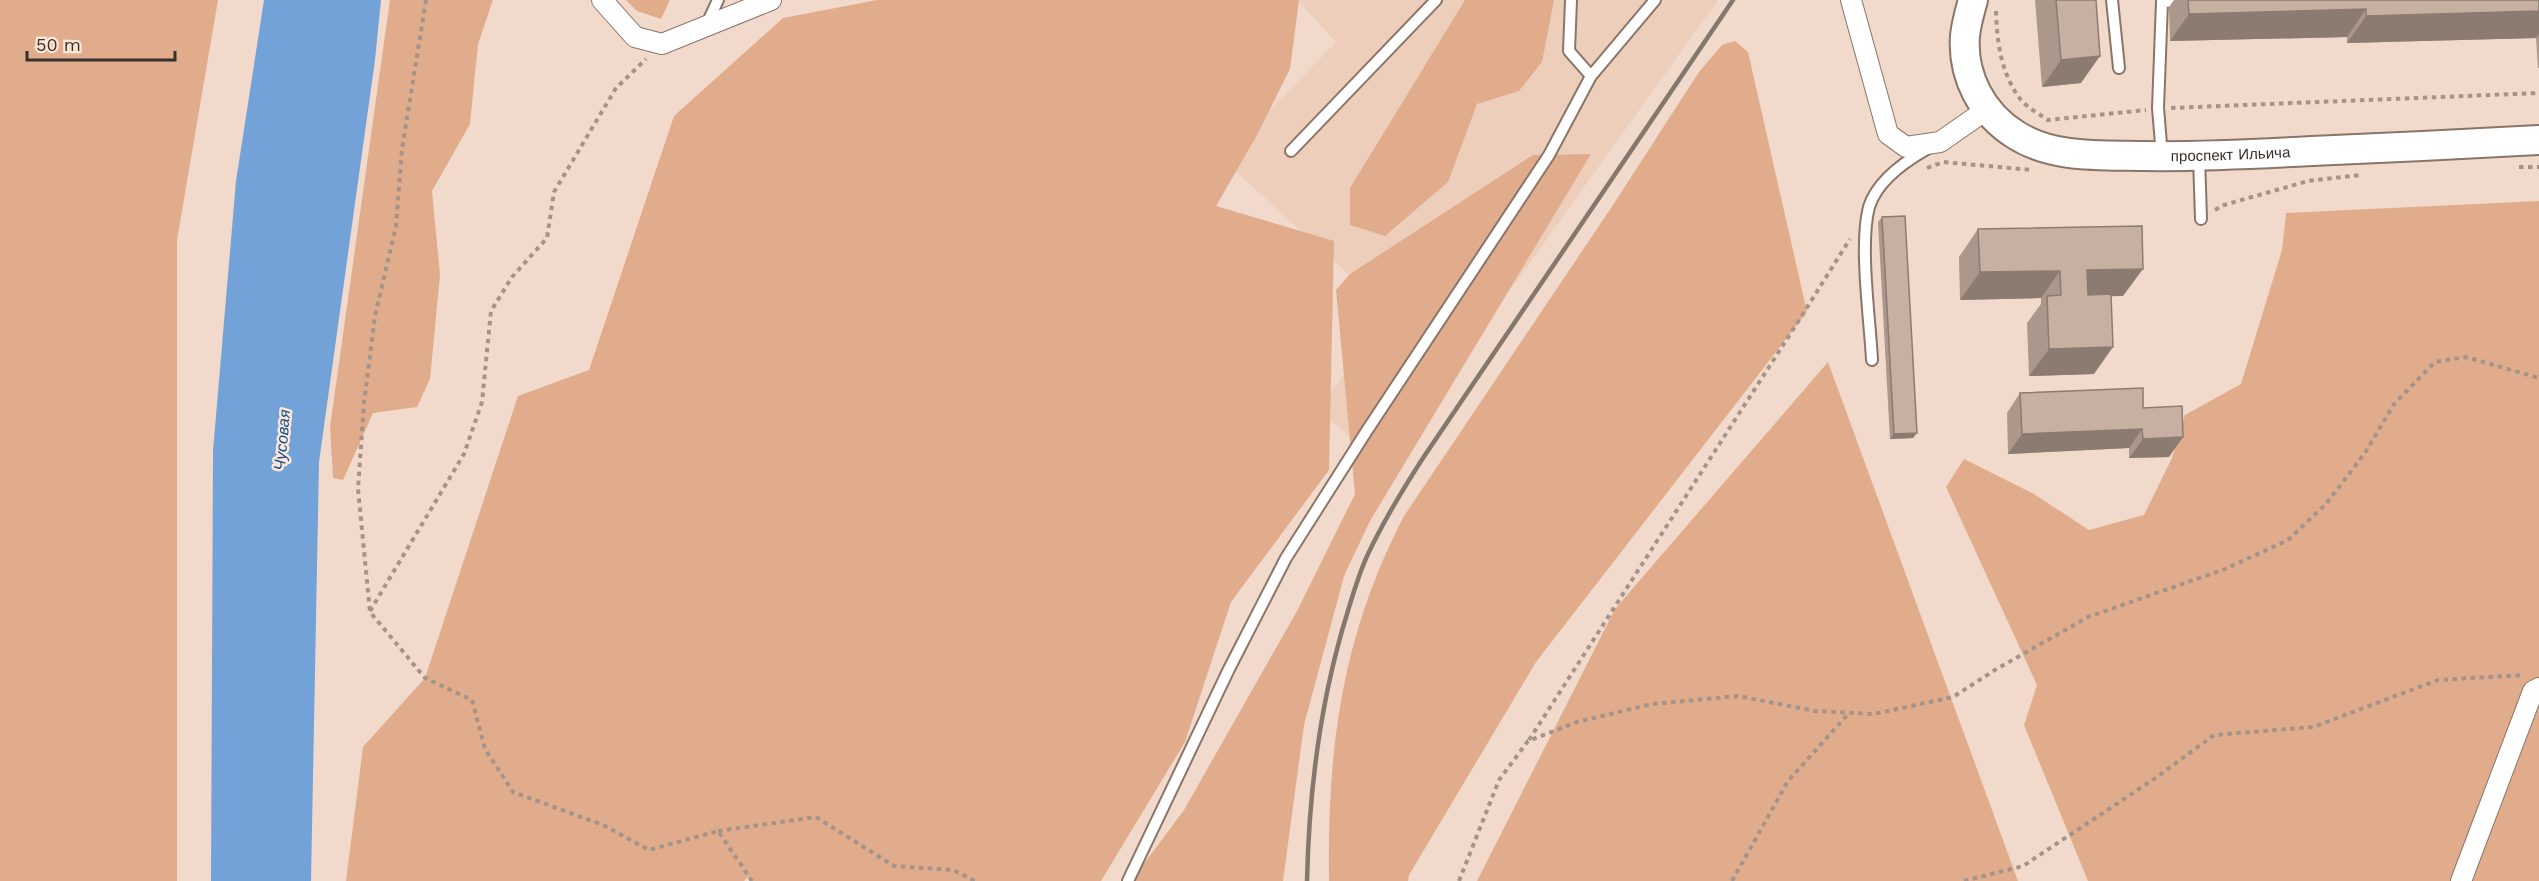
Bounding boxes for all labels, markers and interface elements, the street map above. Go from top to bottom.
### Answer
scale bar [27,24,176,62]
text: 50 m [36,34,81,55]
street label: проспект Ильича [2171,143,2291,165]
water label: Чусовая [270,408,294,471]

